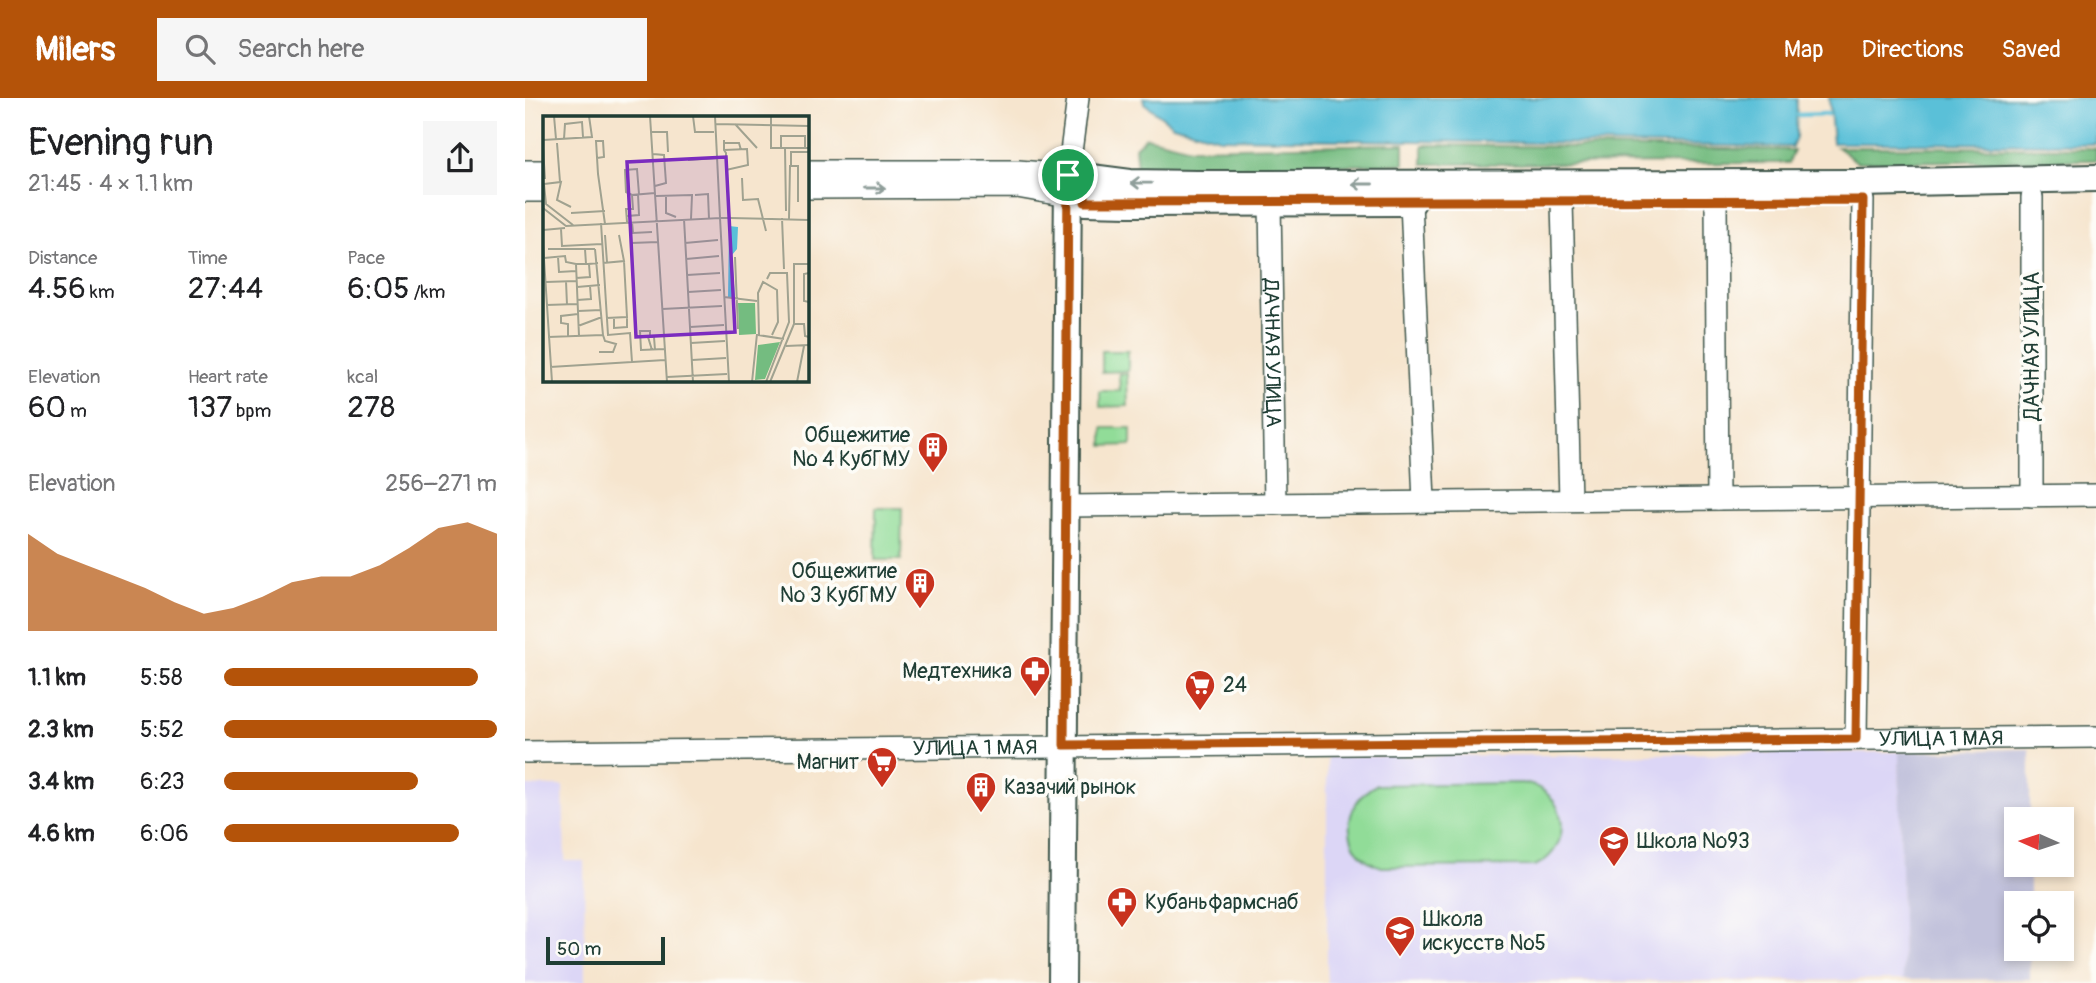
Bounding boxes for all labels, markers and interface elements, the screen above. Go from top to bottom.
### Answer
search box [157,18,647,81]
text: Milers [35,29,115,70]
icon: search [181,30,219,68]
text: Search here [237,33,364,65]
text: Map [1784,35,1824,64]
text: Directions [1862,35,1963,64]
text: Saved [2001,35,2061,64]
inset map [543,116,809,382]
text: Evening run [28,119,214,167]
button: share [423,121,497,195]
pin [1038,145,1098,205]
icon: arrive [1049,156,1087,194]
text: 21:45 · 4 × 1.1 km [28,169,193,198]
one-way arrow [1130,176,1153,190]
one-way arrow [1351,177,1374,191]
one-way arrow [863,181,886,195]
text: Distance [28,246,97,270]
text: Time [188,246,227,270]
text: Pace [347,246,385,270]
text: 4.56 [28,270,86,307]
text: 27:44 [188,270,263,307]
text: 6:05 [347,270,410,307]
street label: ДАЧНАЯ УЛИЦА [2019,272,2046,421]
street label: ДАЧНАЯ УЛИЦА [1258,277,1287,428]
text: km [86,280,115,304]
text: /km [410,280,445,304]
text: Elevation [28,365,100,389]
text: Heart rate [188,365,268,389]
text: kcal [347,365,378,389]
text: 60 [28,389,66,426]
text: 137 [188,389,232,426]
text: 278 [347,389,395,426]
text: m [66,399,87,423]
text: bpm [232,399,271,423]
place label: Общежитие № 4 КубГМУ [792,422,911,473]
building icon: Общежитие № 4 КубГМУ [916,430,950,474]
text: Elevation [28,469,116,498]
text: 256–271 m [385,469,497,498]
place label: Общежитие № 3 КубГМУ [780,558,898,609]
building icon: Общежитие № 3 КубГМУ [903,566,937,610]
pharmacy icon: Медтехника [1018,654,1052,698]
place label: Медтехника [902,658,1012,685]
text: 1.1 km [28,663,86,692]
text: 5:58 [140,663,183,692]
supermarket icon: 24 [1183,668,1217,712]
place label: 24 [1223,672,1247,699]
text: 2.3 km [28,715,94,744]
text: 5:52 [140,715,184,744]
street label: УЛИЦА 1 МАЯ [1878,724,2003,753]
street label: УЛИЦА 1 МАЯ [913,734,1037,762]
supermarket icon: Магнит [865,745,899,789]
place label: Магнит [797,749,859,776]
text: 3.4 km [28,767,94,796]
text: 6:23 [140,767,185,796]
building icon: Казачий рынок [964,770,998,814]
place label: Казачий рынок [1004,774,1136,801]
north arrow [2004,807,2074,877]
map controls [2004,807,2074,961]
text: 4.6 km [28,819,95,848]
text: 6:06 [140,819,189,848]
school or university icon: Школа №93 [1597,824,1631,868]
place label: Школа №93 [1637,828,1750,855]
pharmacy icon: Кубаньфармснаб [1105,885,1139,929]
place label: Кубаньфармснаб [1145,889,1299,916]
button: locate [2004,891,2074,961]
place label: Школа искусств №5 [1423,906,1546,957]
school or university icon: Школа искусств №5 [1383,914,1417,958]
scale bar [546,934,665,966]
text: 50 m [557,937,601,961]

